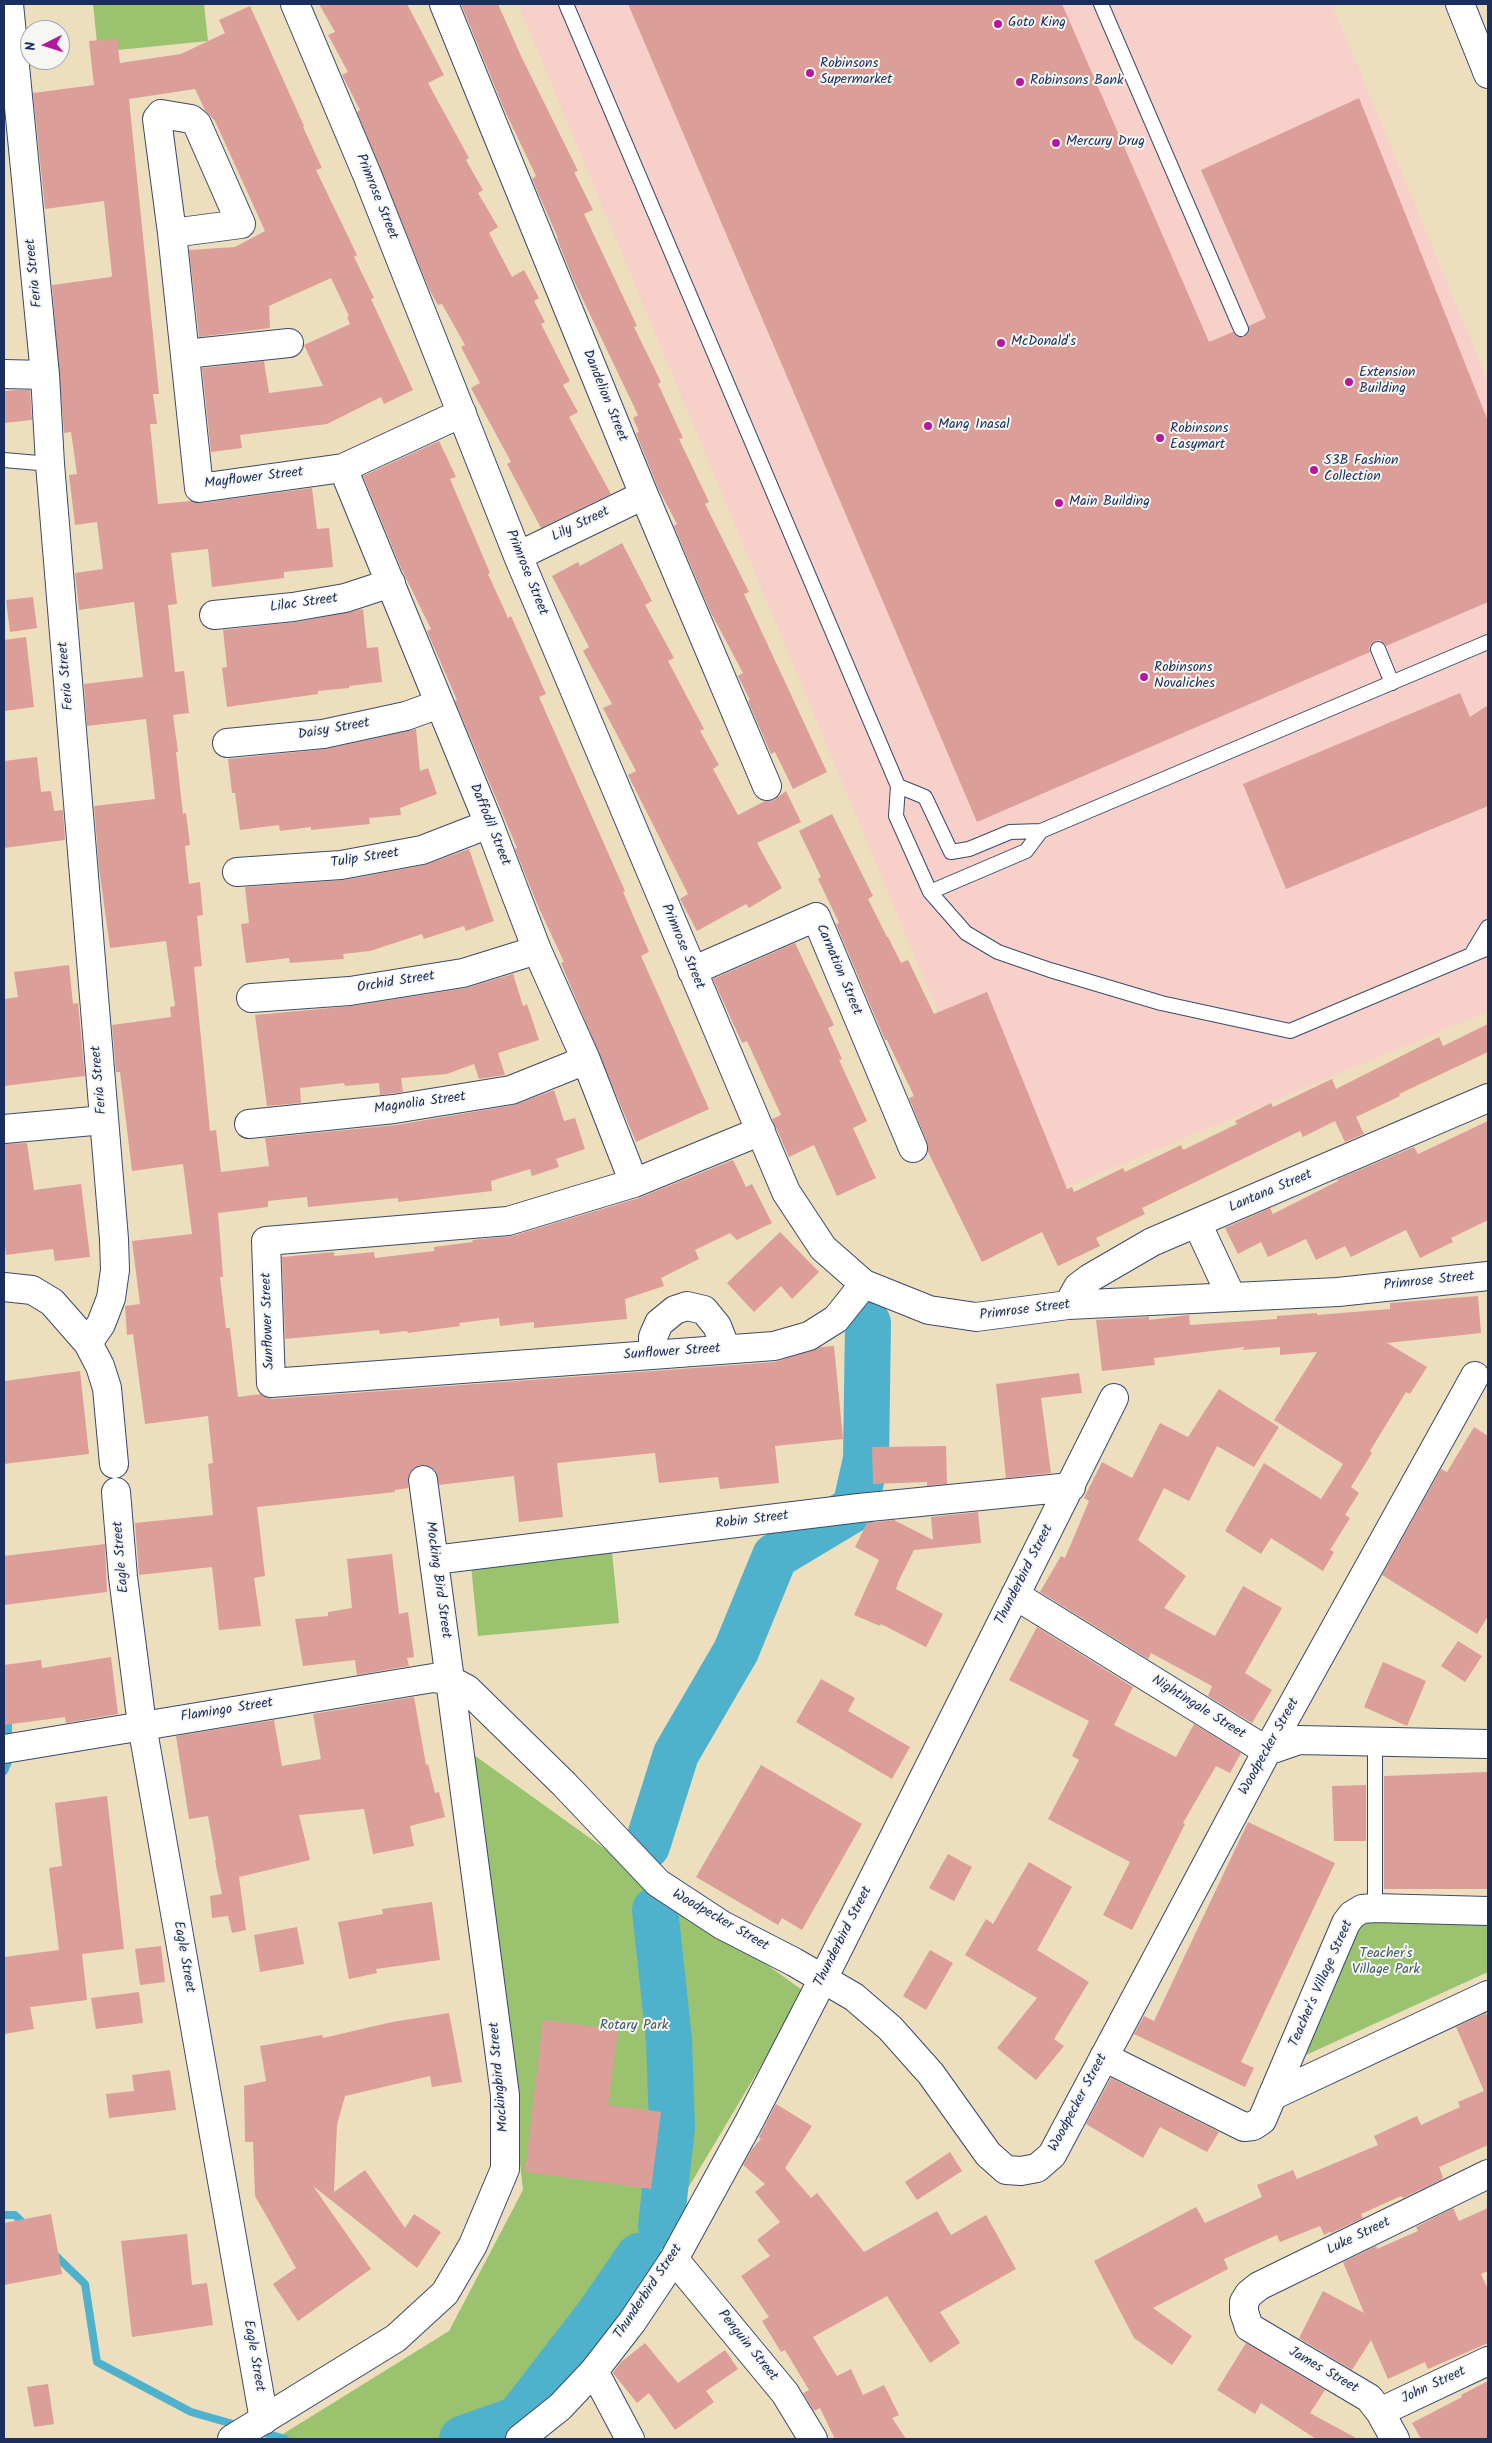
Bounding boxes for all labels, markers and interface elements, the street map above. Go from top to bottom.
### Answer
place label: Goto King [1008,16,1066,32]
marker: Goto King [992,18,1004,30]
north arrow [20,20,70,70]
text: N [20,41,42,52]
place label: Robinsons Supermarket [820,57,892,90]
marker: Robinsons Supermarket [804,67,816,79]
place label: Robinsons Bank [1030,74,1124,90]
marker: Robinsons Bank [1014,76,1026,88]
place label: Mercury Drug [1066,135,1145,151]
marker: Mercury Drug [1050,137,1062,149]
street label: Primrose Street [351,152,401,242]
street label: Feria Street [23,238,47,308]
place label: McDonald's [1011,335,1076,351]
marker: McDonald's [995,337,1007,349]
street label: Dandelion Street [578,347,630,445]
place label: Extension Building [1359,366,1415,398]
marker: Extension Building [1343,376,1355,388]
place label: Mang Inasal [938,418,1010,434]
marker: Mang Inasal [922,420,934,432]
place label: Robinsons Easymart [1170,422,1228,454]
marker: Robinsons Easymart [1154,432,1166,444]
place label: S3B Fashion Collection [1324,454,1398,487]
marker: S3B Fashion Collection [1308,464,1320,476]
street label: Mayflower Street [204,465,304,493]
place label: Main Building [1069,495,1150,511]
marker: Main Building [1053,497,1065,509]
street label: Lily Street [549,504,613,546]
street label: Primrose Street [501,528,551,618]
street label: Lilac Street [269,591,339,617]
street label: Feria Street [56,641,78,711]
place label: Robinsons Novaliches [1154,661,1215,694]
marker: Robinsons Novaliches [1138,671,1150,683]
street label: Daisy Street [297,715,371,745]
street label: Daffodil Street [465,781,513,869]
street label: Tulip Street [330,845,400,873]
street label: Primrose Street [656,902,708,992]
street label: Carnation Street [811,922,865,1018]
street label: Orchid Street [356,969,436,997]
street label: Feria Street [89,1045,111,1115]
street label: Magnolia Street [373,1089,467,1119]
street label: Lantana Street [1227,1167,1315,1217]
street label: Primrose Street [1383,1269,1475,1295]
street label: Sunflower Street [259,1272,279,1370]
street label: Primrose Street [979,1297,1071,1325]
street label: Sunflower Street [623,1341,721,1365]
street label: Robin Street [714,1508,790,1534]
street label: Eagle Street [110,1520,134,1594]
street label: Mocking Bird Street [420,1520,454,1640]
street label: Thunderbird Street [992,1522,1058,1628]
street label: Nightingale Street [1148,1672,1248,1744]
street label: Flamingo Street [180,1695,274,1727]
street label: Woodpecker Street [1236,1695,1304,1799]
street label: Thunderbird Street [811,1884,877,1990]
street label: Woodpecker Street [669,1887,771,1955]
street label: Teacher's Village Street [1286,1918,1358,2050]
street label: Eagle Street [168,1920,198,1994]
park label: Teacher's Village Park [1352,1947,1420,1980]
park label: Rotary Park [600,2019,668,2035]
street label: Mockingbird Street [487,2021,513,2133]
street label: Woodpecker Street [1046,2051,1112,2155]
street label: Luke Street [1325,2214,1393,2260]
street label: Thunderbird Street [611,2241,687,2343]
street label: Penguin Street [713,2307,781,2385]
street label: Eagle Street [238,2319,268,2393]
street label: James Street [1285,2344,1361,2398]
street label: John Street [1399,2364,1469,2408]

